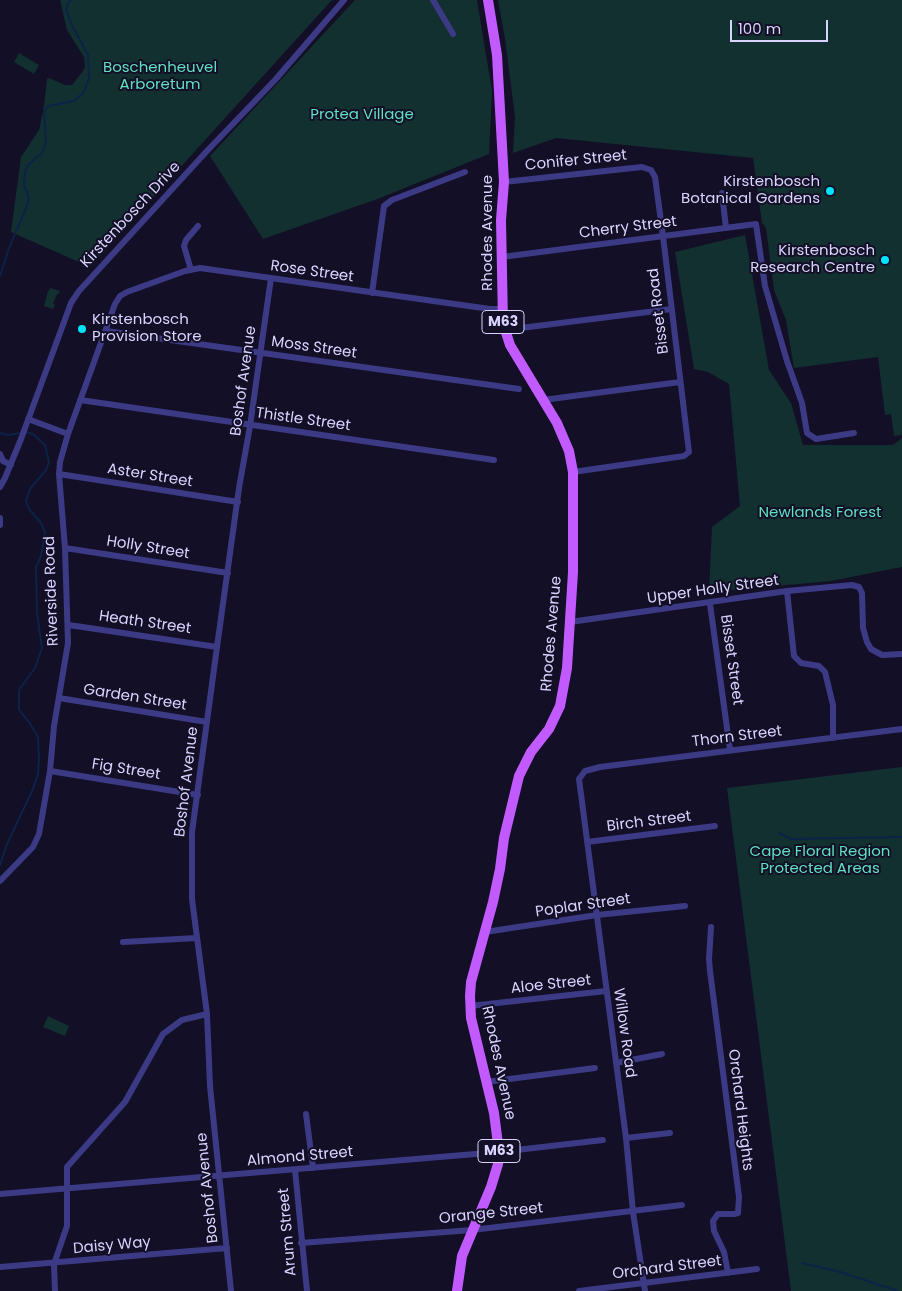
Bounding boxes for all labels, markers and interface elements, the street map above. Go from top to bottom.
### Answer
scale bar [732,10,830,42]
text: 100 m [738,18,781,39]
park label: Boschenheuvel Arboretum [103,59,217,94]
park label: Protea Village [310,106,414,124]
street label: Conifer Street [524,147,628,175]
street label: Kirstenbosch Drive [77,158,185,272]
place label: Kirstenbosch Botanical Gardens [681,173,820,208]
street label: Rhodes Avenue [479,175,497,291]
marker: Kirstenbosch Botanical Gardens [824,185,836,197]
street label: Cherry Street [578,213,678,243]
place label: Kirstenbosch Research Centre [750,242,875,277]
marker: Kirstenbosch Research Centre [879,254,891,266]
street label: Rose Street [269,257,355,287]
street label: Bisset Road [645,267,673,355]
place label: Kirstenbosch Provision Store [92,311,201,346]
road number: M63 [482,311,524,334]
marker: Kirstenbosch Provision Store [76,323,88,335]
street label: Boshof Avenue [227,325,261,437]
street label: Moss Street [270,333,358,363]
street label: Thistle Street [254,404,352,436]
street label: Aster Street [106,460,194,492]
park label: Newlands Forest [759,504,881,522]
street label: Holly Street [105,533,191,563]
street label: Riverside Road [41,536,63,646]
street label: Upper Holly Street [646,572,780,608]
street label: Rhodes Avenue [538,575,566,693]
street label: Heath Street [98,608,192,638]
street label: Bisset Street [716,614,746,706]
street label: Garden Street [82,681,188,715]
street label: Thorn Street [691,723,783,751]
street label: Boshof Avenue [171,726,203,838]
street label: Fig Street [90,756,162,784]
street label: Birch Street [606,808,692,836]
park label: Cape Floral Region Protected Areas [750,843,890,878]
street label: Poplar Street [534,890,632,922]
street label: Aloe Street [510,972,592,998]
street label: Willow Road [609,987,639,1079]
street label: Rhodes Avenue [477,1004,519,1122]
street label: Orchard Heights [724,1048,756,1172]
street label: Boshof Avenue [193,1132,223,1244]
road number: M63 [478,1140,520,1162]
street label: Almond Street [246,1143,354,1171]
street label: Arum Street [275,1187,301,1277]
street label: Orange Street [438,1200,544,1228]
street label: Daisy Way [72,1234,152,1258]
street label: Orchard Street [611,1252,723,1284]

